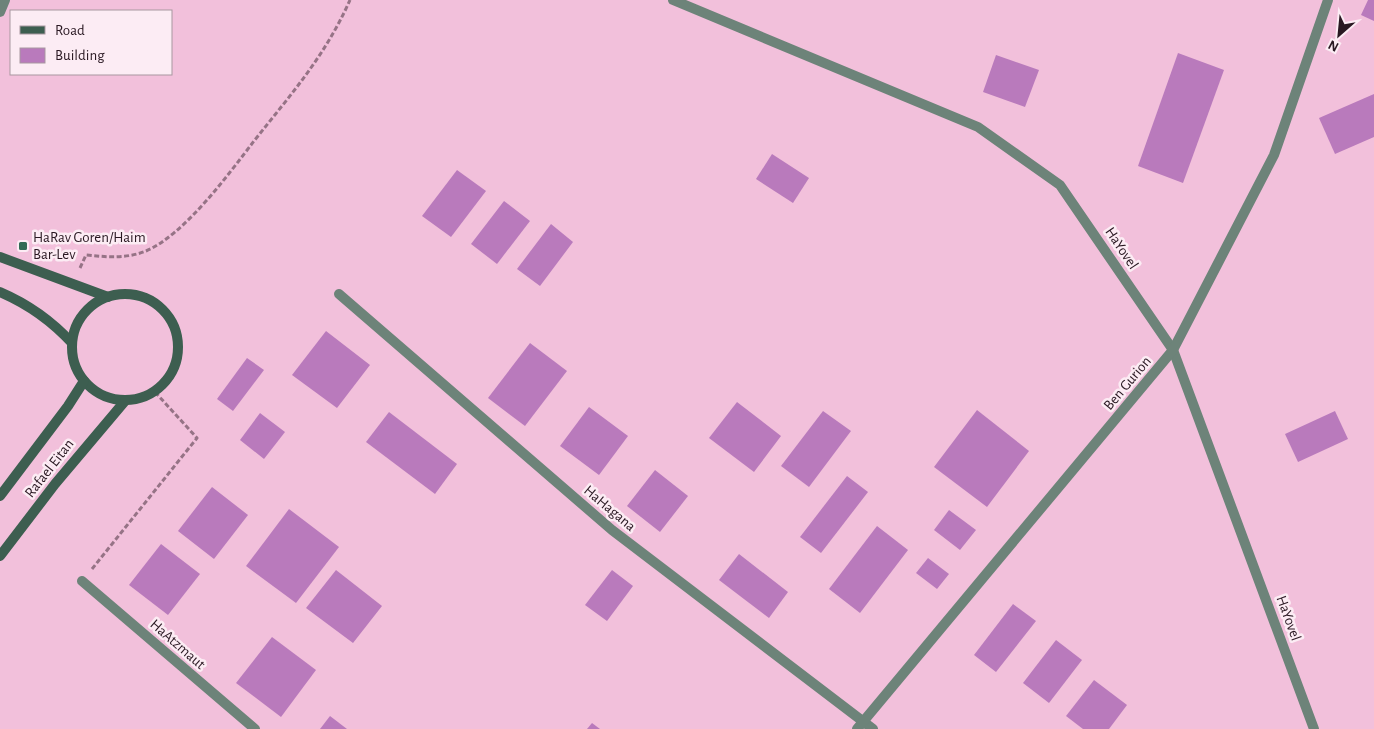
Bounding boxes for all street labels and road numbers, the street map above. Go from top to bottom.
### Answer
street label: HaYovel [1102,225,1141,272]
street label: Ben Gurion [1101,354,1154,413]
street label: Rafael Eitan [22,436,77,500]
street label: HaHagana [581,483,638,534]
street label: HaYovel [1273,594,1304,643]
street label: HaAtzmaut [147,617,208,672]

